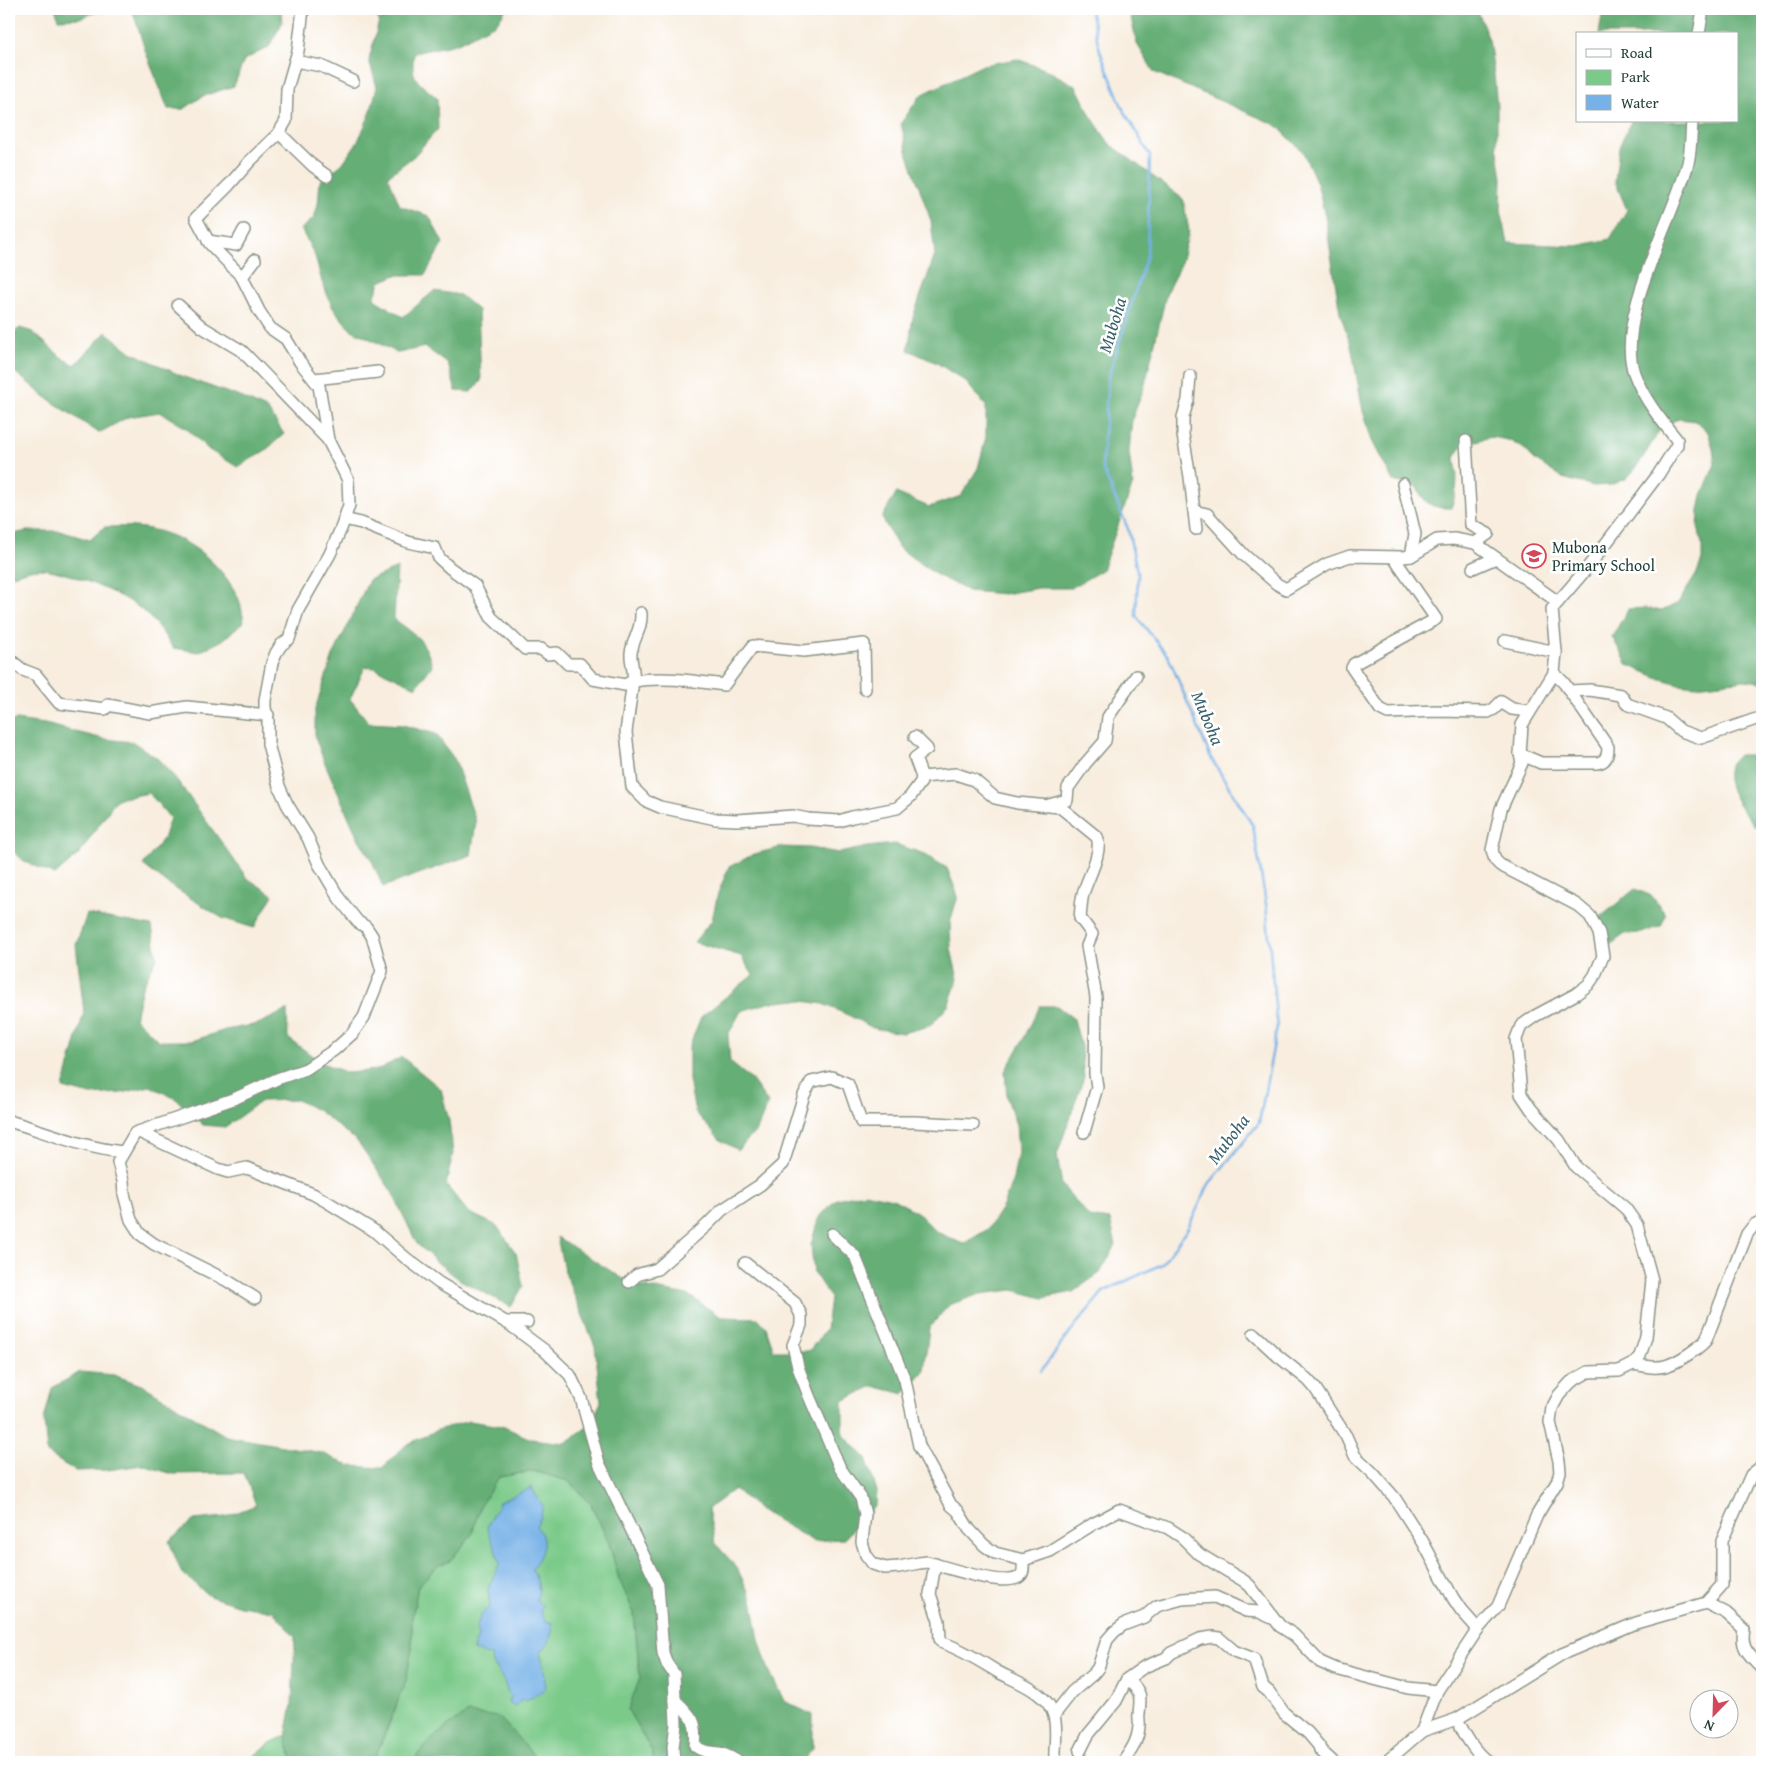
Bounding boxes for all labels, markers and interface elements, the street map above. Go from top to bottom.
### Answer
legend [1576,32,1738,122]
text: Road [1621,42,1652,63]
text: Park [1621,66,1650,87]
text: Water [1621,92,1659,113]
water label: Muboha [1091,293,1133,356]
place label: Mubona Primary School [1552,535,1655,577]
school or university icon: Mubona Primary School [1521,543,1547,569]
water label: Muboha [1185,687,1232,750]
water label: Muboha [1200,1108,1256,1170]
north arrow [1688,1688,1738,1738]
text: N [1700,1715,1717,1737]

